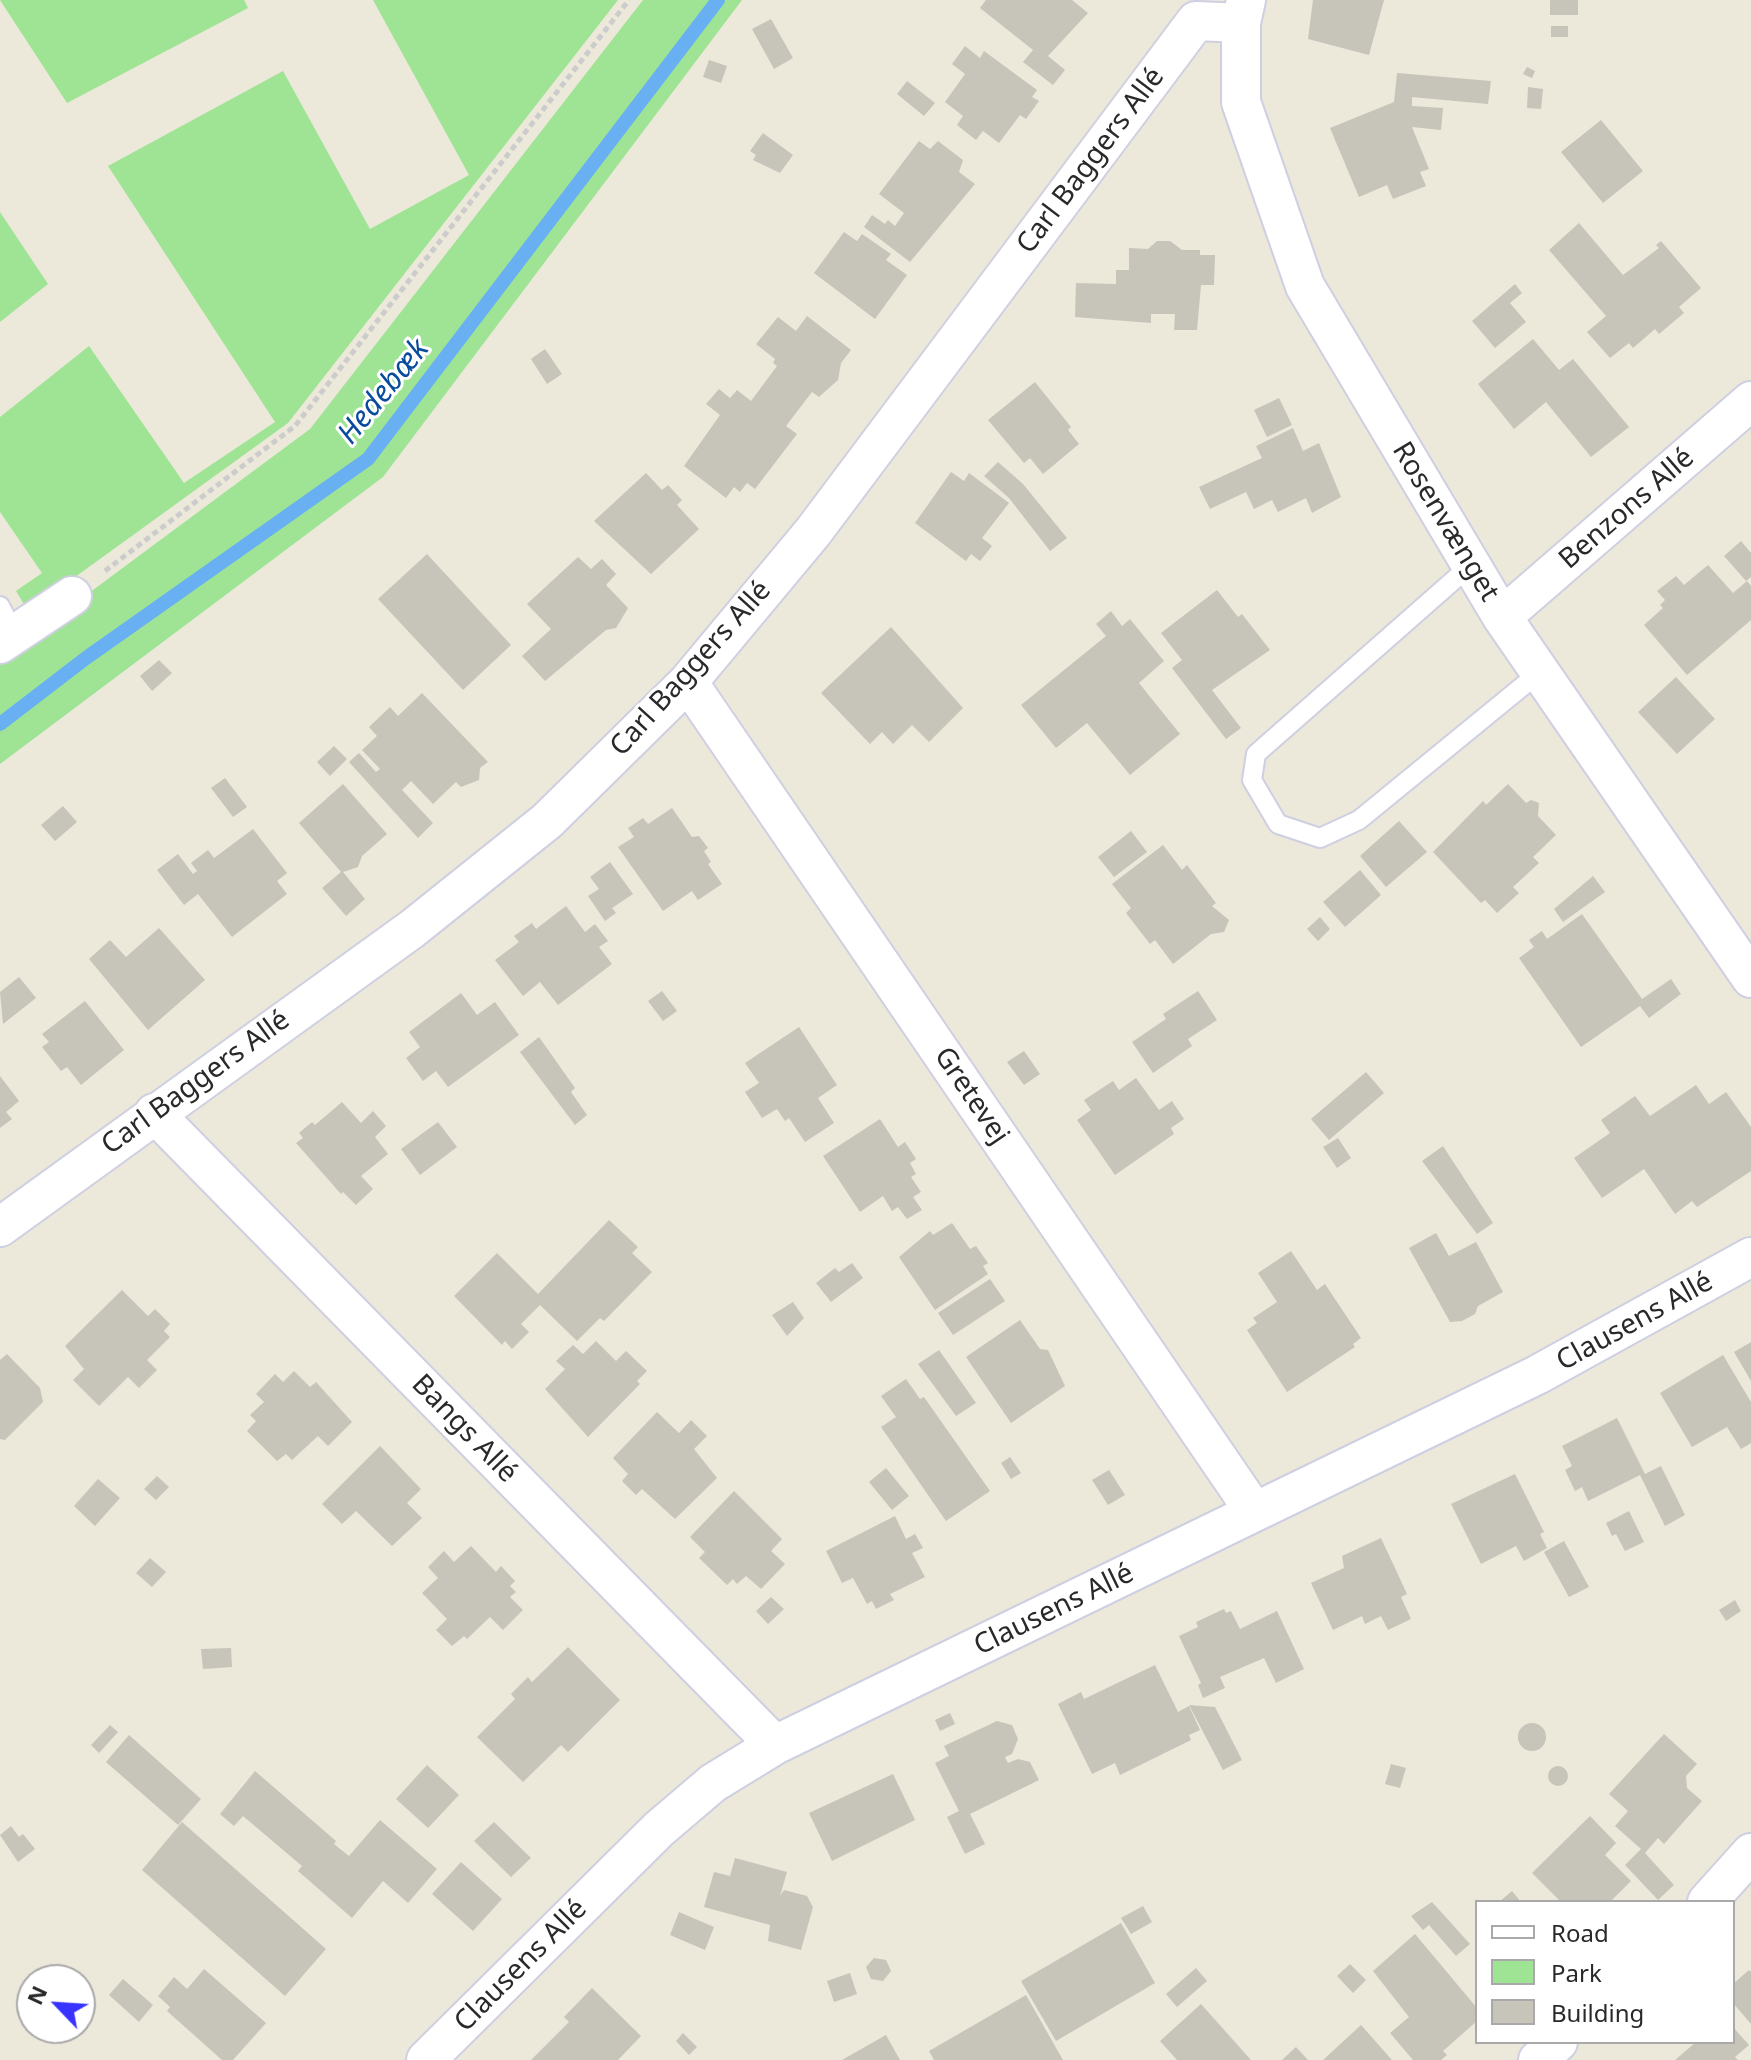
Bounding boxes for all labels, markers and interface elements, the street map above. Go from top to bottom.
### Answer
street label: Carl Baggers Allé [1010,61,1172,261]
water label: Hedebæk [331,332,437,452]
street label: Rosenvænget [1384,436,1506,608]
street label: Benzons Allé [1553,441,1701,577]
street label: Carl Baggers Allé [604,575,778,763]
street label: Carl Baggers Allé [96,1004,296,1162]
street label: Gretevej [926,1041,1016,1151]
street label: Clausens Allé [1551,1265,1719,1379]
street label: Bangs Allé [404,1368,524,1490]
street label: Clausens Allé [969,1557,1139,1663]
street label: Clausens Allé [448,1893,594,2039]
legend [1475,1900,1735,2044]
text: Road [1551,1916,1609,1949]
text: Park [1551,1956,1602,1989]
north arrow [16,1964,96,2044]
text: N [19,1980,53,2009]
text: Building [1551,1996,1644,2029]

